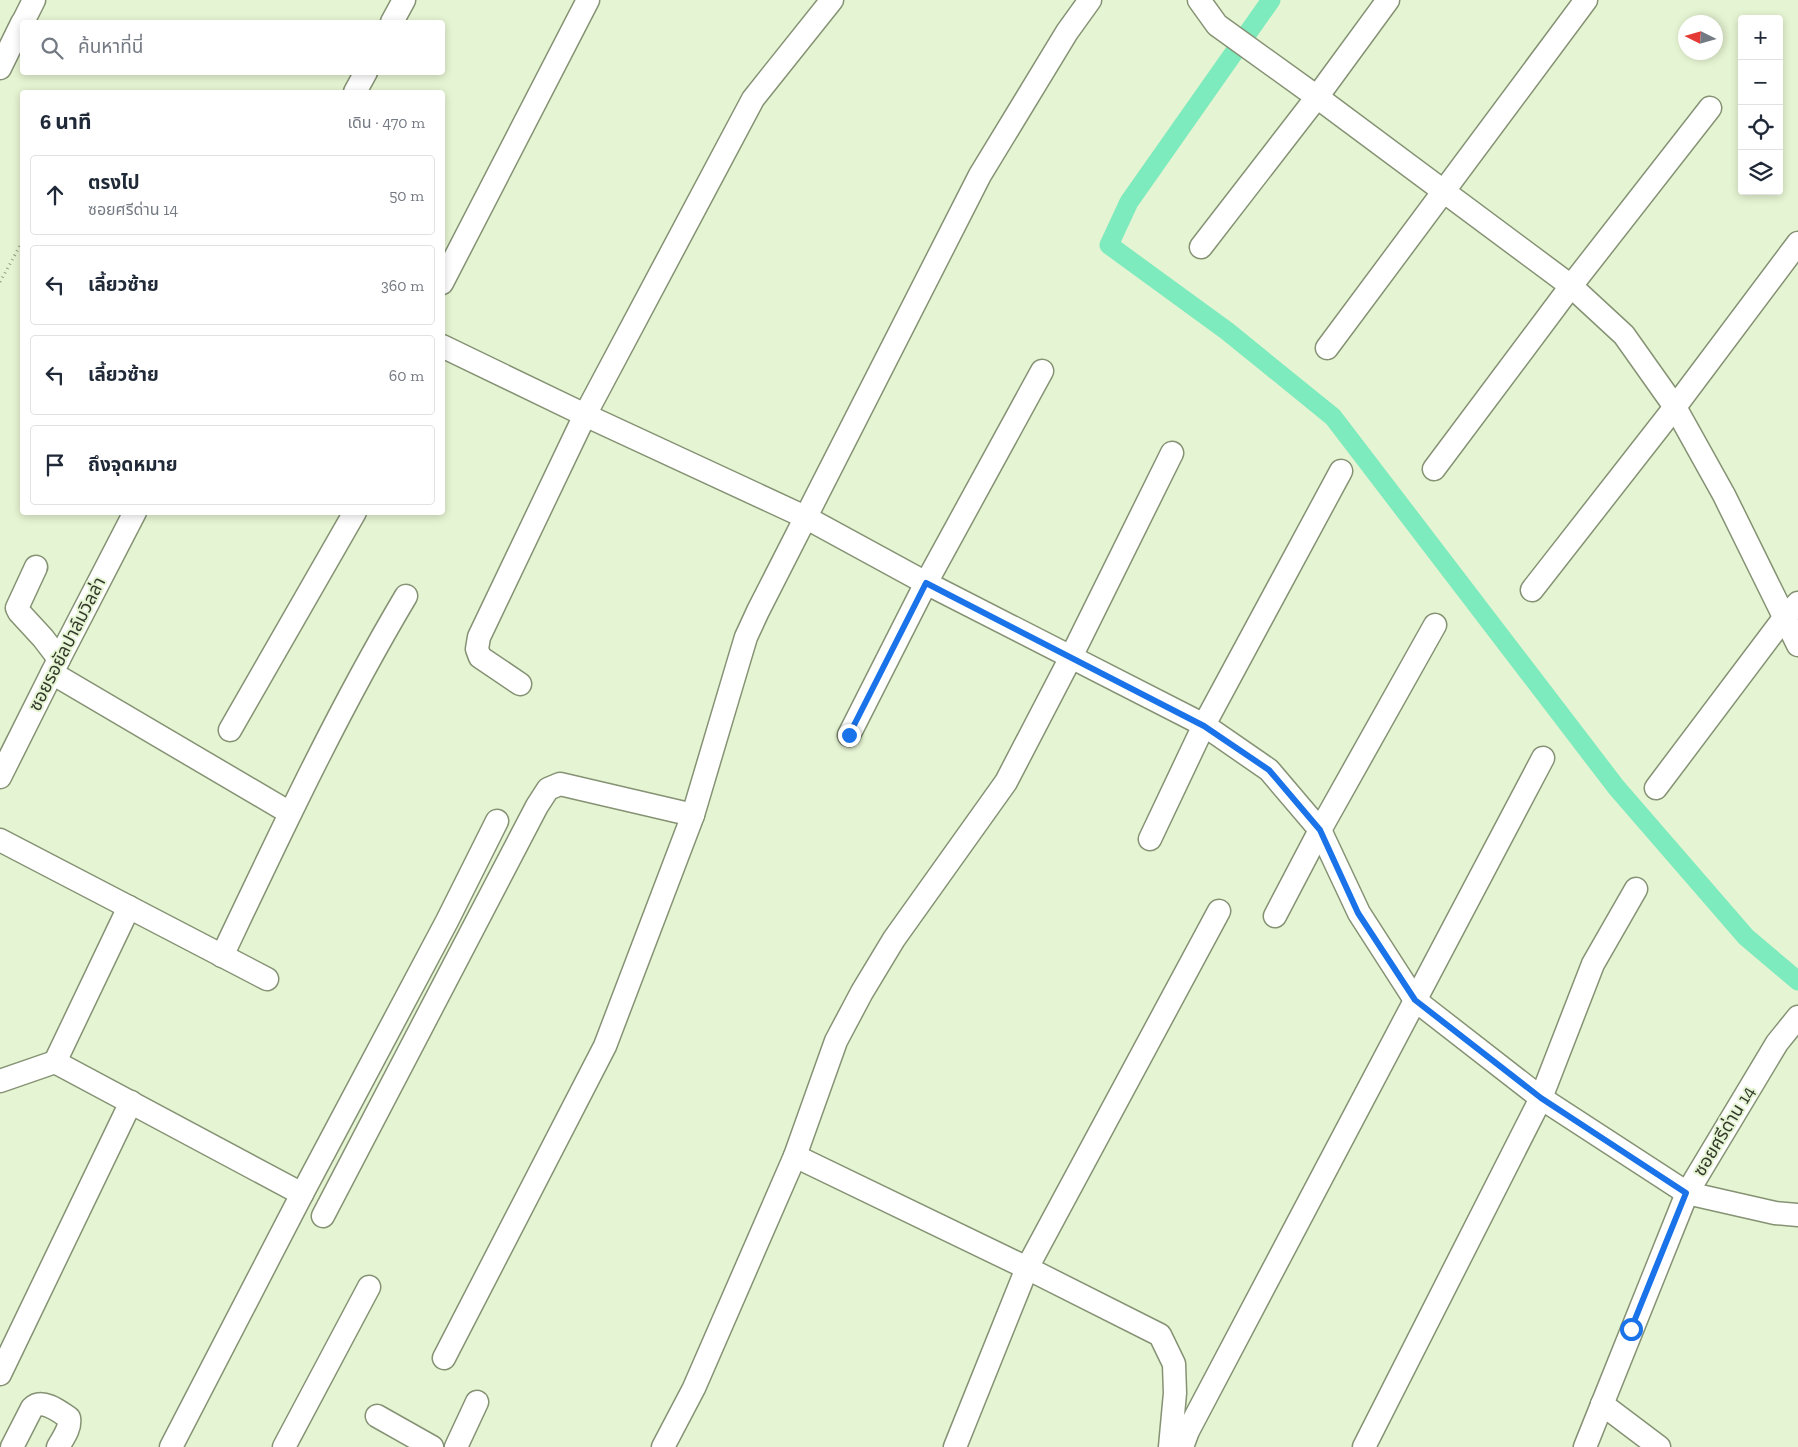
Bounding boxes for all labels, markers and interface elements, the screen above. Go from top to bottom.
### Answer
north arrow [1678,15,1723,60]
map controls [1738,15,1783,195]
button: + [1738,15,1783,60]
search box [20,20,445,75]
icon: search [38,34,66,62]
text: ค้นหาที่นี่ [78,35,143,58]
button: − [1738,60,1783,105]
button: locate [1738,105,1783,150]
text: 6 นาที [40,109,91,134]
text: เดิน · 470 m [347,113,425,132]
button: layers [1738,150,1783,195]
text: ตรงไป [88,171,140,194]
icon: ahead [41,181,69,209]
text: 50 m [389,186,424,205]
text: ซอยศรีด่าน 14 [88,200,178,219]
icon: left [41,271,69,299]
text: เลี้ยวซ้าย [88,273,159,296]
text: 360 m [381,276,424,295]
icon: left [41,361,69,389]
text: เลี้ยวซ้าย [88,363,159,386]
text: 60 m [389,366,424,385]
icon: arrive [41,451,69,479]
text: ถึงจุดหมาย [88,453,178,476]
street label: ซอยรอยัลปาล์มวิลล่า [24,573,110,715]
route end [838,724,861,747]
street label: ซอยศรีด่าน 14 [1688,1082,1760,1180]
route start [1620,1318,1643,1341]

